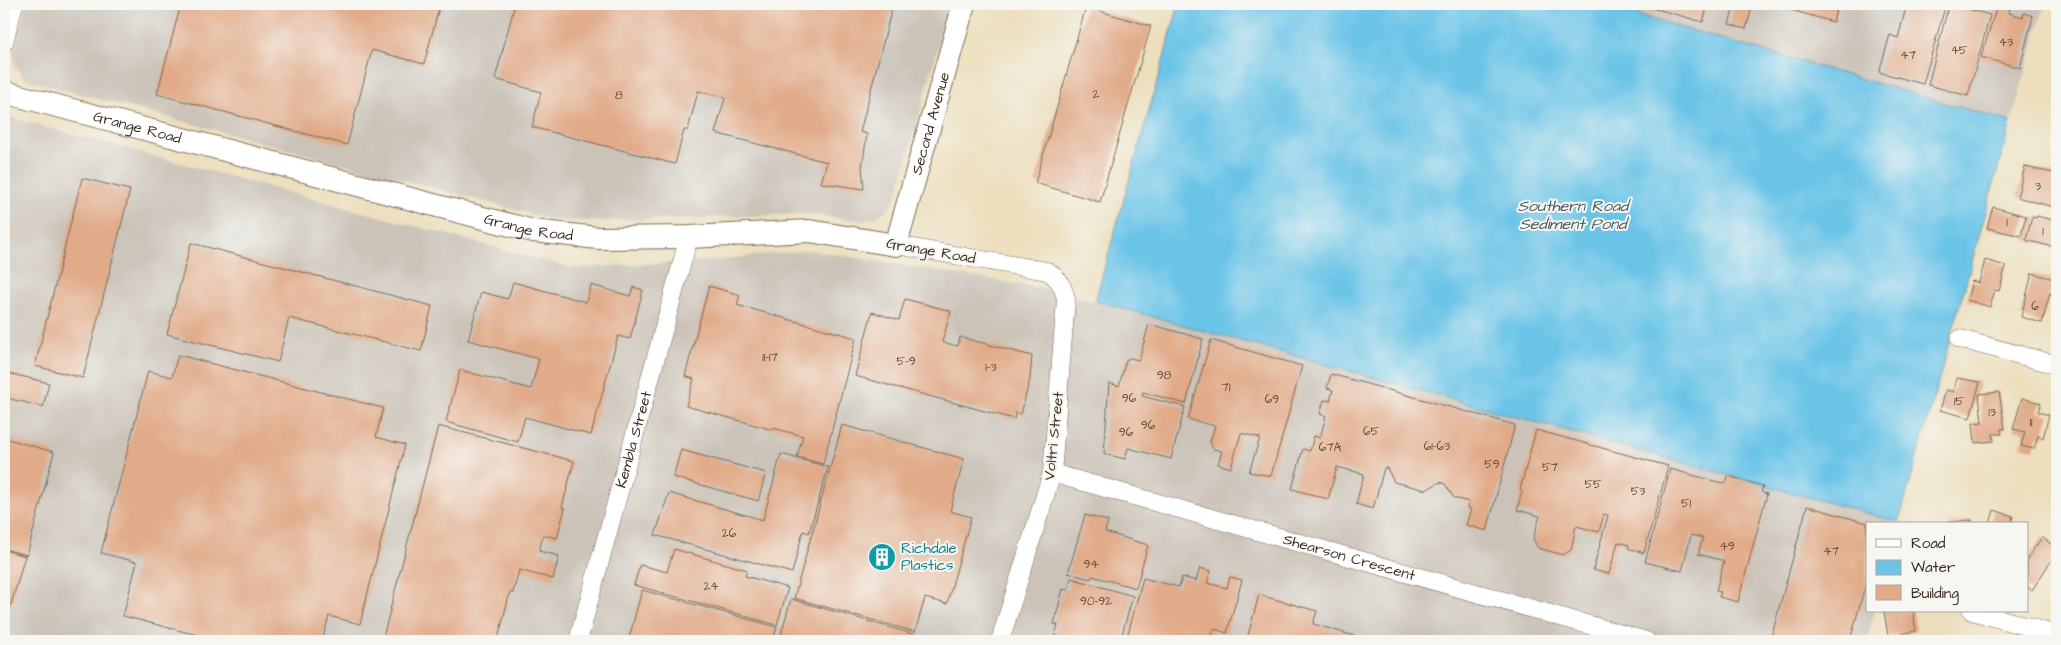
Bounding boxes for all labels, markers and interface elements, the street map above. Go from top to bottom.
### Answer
house number: 43 [1999,34,2013,51]
house number: 45 [1951,42,1968,59]
house number: 47 [1900,47,1916,64]
street label: Second Avenue [906,70,955,177]
house number: 2 [1093,86,1100,103]
house number: 8 [615,87,623,104]
street label: Grange Road [91,105,184,149]
house number: 3 [2035,178,2041,195]
water label: Southern Road Sediment Pond [1518,195,1631,235]
street label: Grange Road [482,208,574,246]
house number: 1 [2006,214,2008,231]
house number: 1 [2042,223,2044,240]
street label: Grange Road [885,233,977,270]
house number: 6 [2031,298,2039,315]
house number: 11-17 [762,349,778,366]
house number: 5-9 [896,353,916,370]
house number: 1-3 [985,359,997,376]
house number: 98 [1157,367,1172,384]
house number: 71 [1222,379,1231,396]
street label: Kembla Street [610,389,657,490]
house number: 96 [1122,390,1137,407]
street label: Voltri Street [1039,391,1069,481]
house number: 69 [1265,391,1279,408]
house number: 15 [1954,393,1965,410]
house number: 13 [1988,404,1996,421]
house number: 11 [2029,414,2033,431]
house number: 96 [1141,417,1156,434]
house number: 65 [1363,423,1380,440]
house number: 96 [1119,424,1134,441]
house number: 61-63 [1424,438,1450,455]
house number: 67A [1319,439,1342,456]
house number: 59 [1484,456,1500,473]
house number: 57 [1542,459,1559,476]
house number: 55 [1585,476,1602,493]
house number: 53 [1631,483,1645,500]
house number: 51 [1681,495,1691,512]
legend [1866,522,2028,612]
house number: 26 [722,525,737,542]
street label: Shearson Crescent [1281,528,1418,586]
text: Road [1911,533,1946,554]
place label: Richdale Plastics [901,538,957,576]
house number: 49 [1720,538,1735,555]
building icon: Richdale Plastics [867,542,897,572]
house number: 47 [1823,543,1839,560]
house number: 94 [1084,556,1099,573]
text: Water [1911,557,1955,578]
house number: 24 [703,578,719,595]
text: Building [1911,583,1959,605]
house number: 90-92 [1080,593,1112,610]

